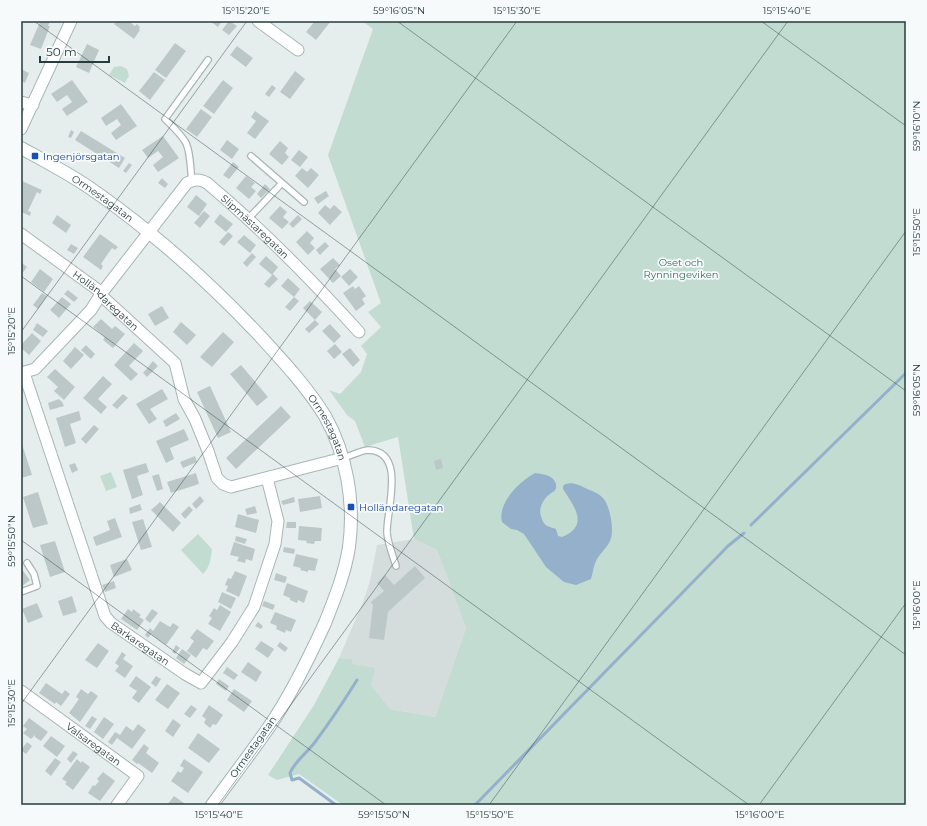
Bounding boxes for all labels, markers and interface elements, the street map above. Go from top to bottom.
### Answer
text: 15°15'20"E [222,4,270,17]
text: 59°16'05"N [373,4,425,17]
text: 15°15'30"E [493,4,541,17]
text: 15°15'40"E [763,4,811,17]
scale bar [40,38,109,64]
text: 50 m [46,44,77,59]
text: 59°16'10"N [910,101,923,151]
place label: Ingenjörsgatan [43,150,120,163]
marker: Ingenjörsgatan [30,151,40,161]
street label: Ormestagatan [70,172,136,224]
street label: Slipmästaregatan [218,191,292,261]
text: 15°15'50"E [910,208,923,256]
park label: Oset och Rynningeviken [643,256,719,281]
street label: Holländaregatan [70,267,142,333]
text: 15°15'20"E [5,307,18,355]
text: 59°16'05"N [910,364,923,416]
street label: Ormestagatan [306,391,349,462]
place label: Holländaregatan [359,501,443,514]
marker: Holländaregatan [346,502,356,512]
text: 59°15'50"N [5,515,18,567]
text: 15°16'00"E [910,580,923,630]
street label: Barkaregatan [108,618,172,668]
text: 15°15'30"E [5,679,18,727]
street label: Ormestagatan [227,713,279,781]
street label: Valsaregatan [64,720,124,768]
text: 15°15'40"E [195,808,243,821]
text: 59°15'50"N [358,808,410,821]
text: 15°15'50"E [466,808,514,821]
text: 15°16'00"E [735,808,785,821]

